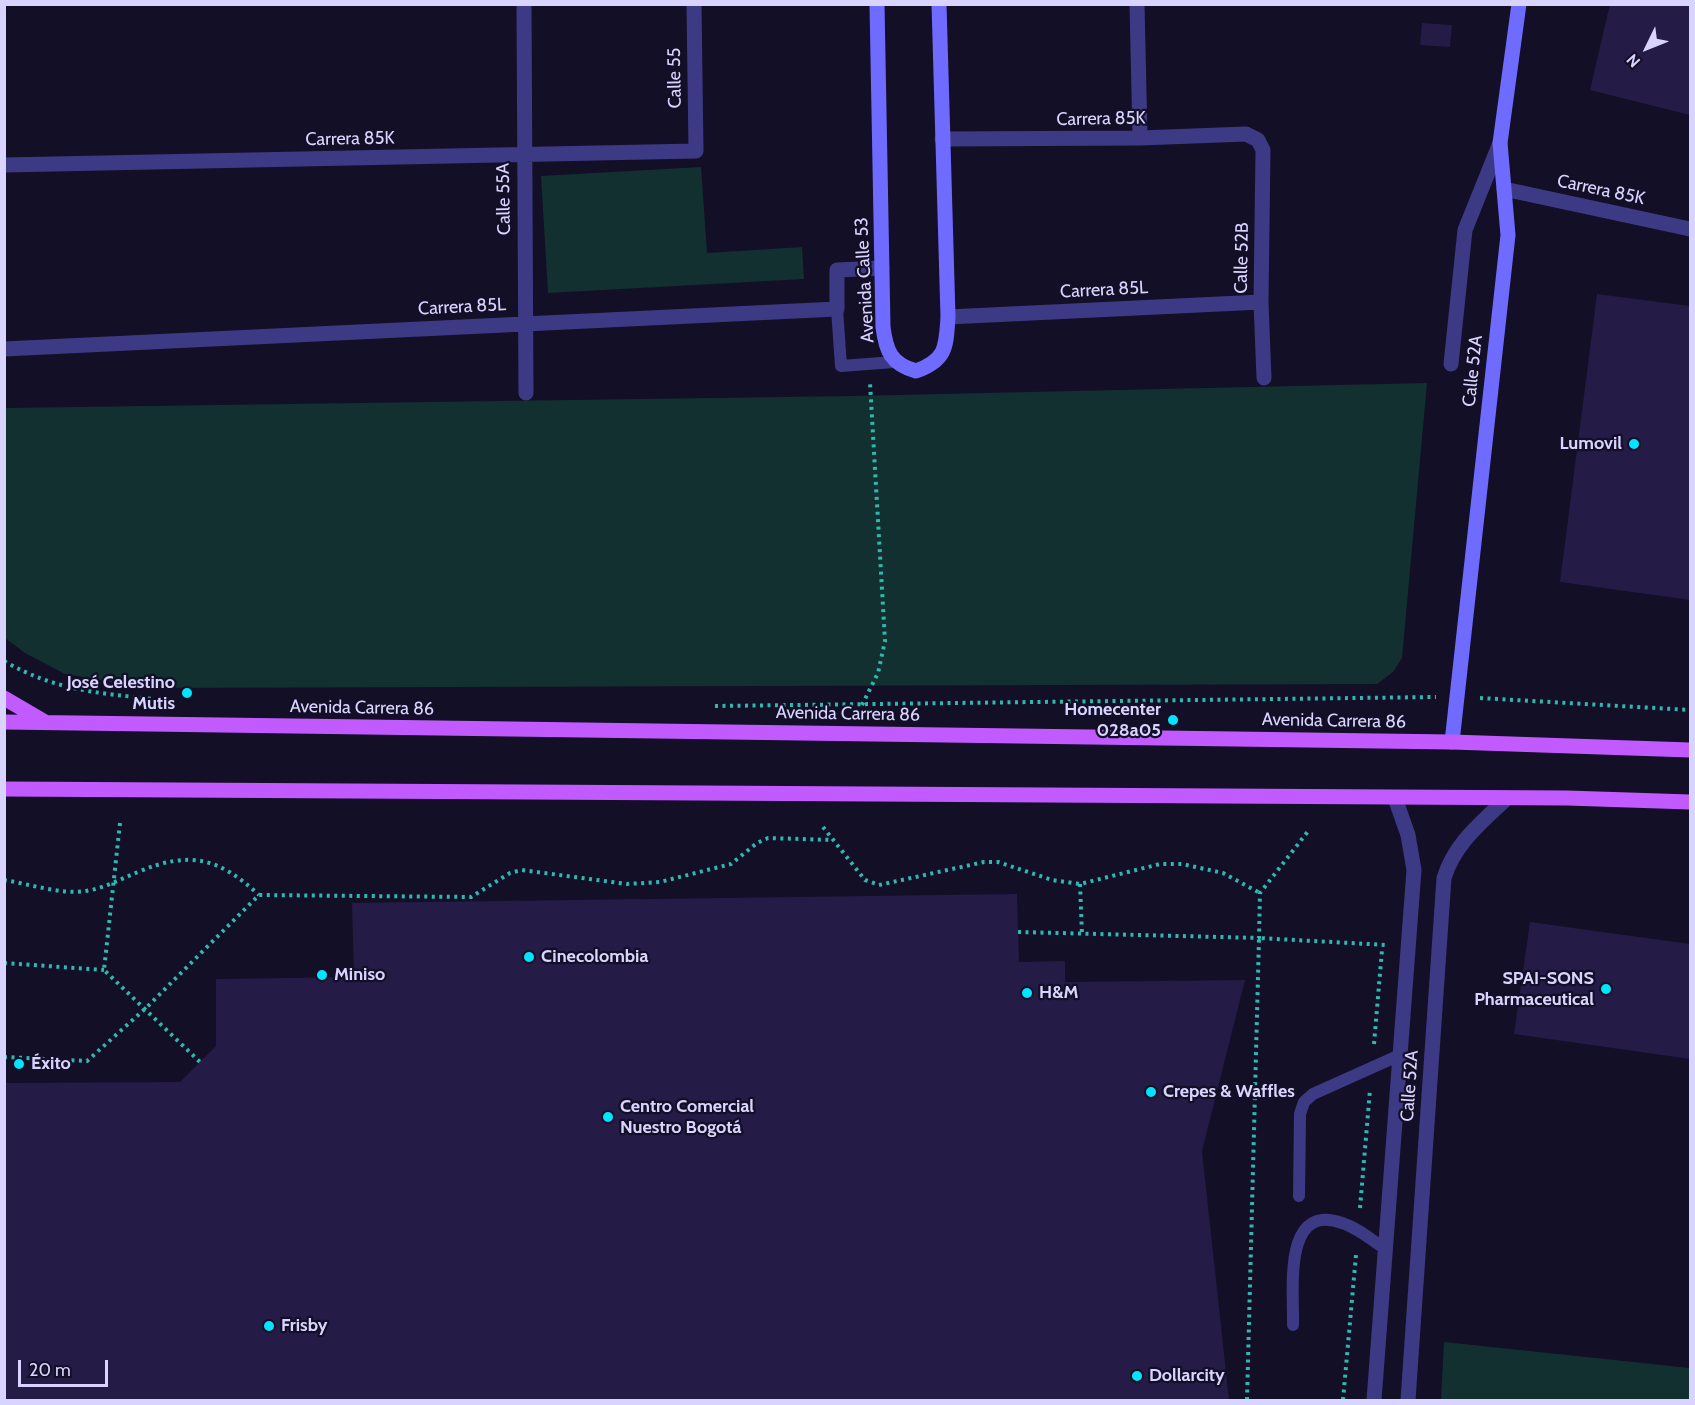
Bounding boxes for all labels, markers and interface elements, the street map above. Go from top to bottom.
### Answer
north arrow [1617,18,1677,78]
street label: Calle 55 [664,47,686,109]
text: N [1623,50,1644,71]
street label: Carrera 85K [1056,107,1146,131]
street label: Carrera 85K [305,127,395,151]
street label: Calle 55A [493,163,515,235]
street label: Carrera 85K [1555,170,1647,210]
street label: Avenida Calle 53 [851,217,879,343]
street label: Calle 52B [1231,222,1253,294]
street label: Carrera 85L [1059,277,1149,303]
street label: Carrera 85L [417,294,507,320]
street label: Calle 52A [1459,334,1487,408]
place label: Lumovil [1559,433,1622,455]
marker: Lumovil [1627,437,1641,451]
place label: José Celestino Mutis [67,672,175,714]
marker: José Celestino Mutis [180,686,194,700]
street label: Avenida Carrera 86 [290,696,434,720]
place label: Homecenter 028a05 [1064,699,1161,742]
street label: Avenida Carrera 86 [776,702,920,726]
street label: Avenida Carrera 86 [1262,709,1406,733]
marker: Homecenter 028a05 [1166,713,1180,727]
place label: Cinecolombia [541,946,648,968]
marker: Cinecolombia [522,950,536,964]
place label: Miniso [334,964,385,986]
marker: Miniso [315,968,329,982]
place label: SPAI-SONS Pharmaceutical [1474,968,1594,1010]
place label: H&M [1039,982,1078,1004]
marker: SPAI-SONS Pharmaceutical [1599,982,1613,996]
marker: H&M [1020,986,1034,1000]
street label: Calle 52A [1397,1050,1423,1122]
place label: Éxito [31,1053,71,1075]
marker: Éxito [12,1057,26,1071]
place label: Crepes & Waffles [1163,1081,1295,1103]
marker: Crepes & Waffles [1144,1085,1158,1099]
place label: Centro Comercial Nuestro Bogotá [620,1096,754,1138]
marker: Centro Comercial Nuestro Bogotá [601,1110,615,1124]
place label: Frisby [281,1315,327,1337]
marker: Frisby [262,1319,276,1333]
scale bar [21,1348,111,1386]
text: 20 m [29,1359,71,1381]
place label: Dollarcity [1149,1365,1225,1387]
marker: Dollarcity [1130,1369,1144,1383]

